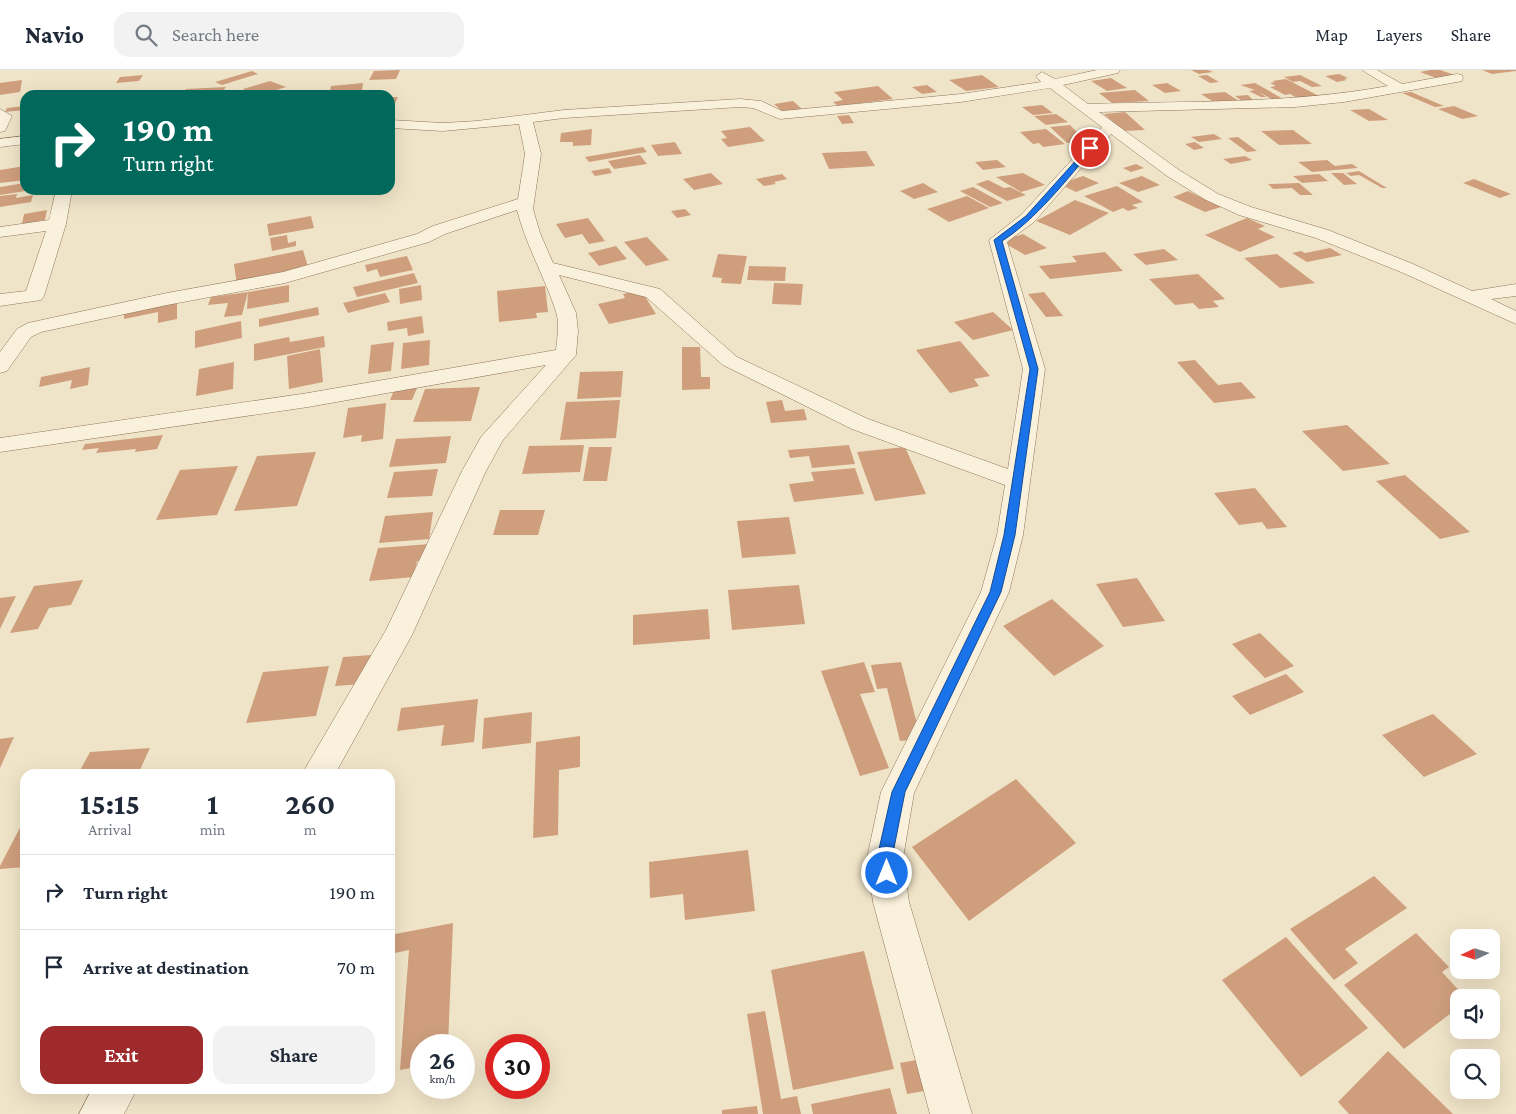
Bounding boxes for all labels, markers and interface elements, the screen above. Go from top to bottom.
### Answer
search box [114,12,464,57]
text: Navio [25,21,84,48]
icon: search [132,21,160,49]
text: Search here [172,24,259,45]
text: Map [1315,25,1348,45]
text: Layers [1376,25,1423,45]
text: Share [1451,25,1491,45]
icon: right [40,110,105,175]
text: 190 m [123,110,213,149]
pin [1069,127,1111,169]
icon: arrive [1076,134,1104,162]
text: Turn right [123,151,214,176]
text: 15:15 [80,787,140,820]
text: 1 [207,787,218,820]
text: 260 [285,787,335,820]
text: Arrival [88,821,132,838]
text: min [200,821,225,838]
text: m [304,821,317,838]
position arrow [860,846,912,898]
icon: right [40,878,68,906]
text: Turn right [83,882,168,903]
text: 190 m [329,882,375,903]
north arrow [1450,929,1500,979]
map controls [1450,929,1500,1099]
icon: arrive [40,953,68,981]
text: Arrive at destination [83,957,249,978]
text: 70 m [337,957,375,978]
button: sound [1450,989,1500,1039]
button: Exit [40,1026,203,1084]
button: Share [213,1026,375,1084]
speed limit sign: 30 [485,1034,550,1099]
text: 26 [429,1047,456,1074]
button: search [1450,1049,1500,1099]
text: km/h [430,1072,455,1086]

